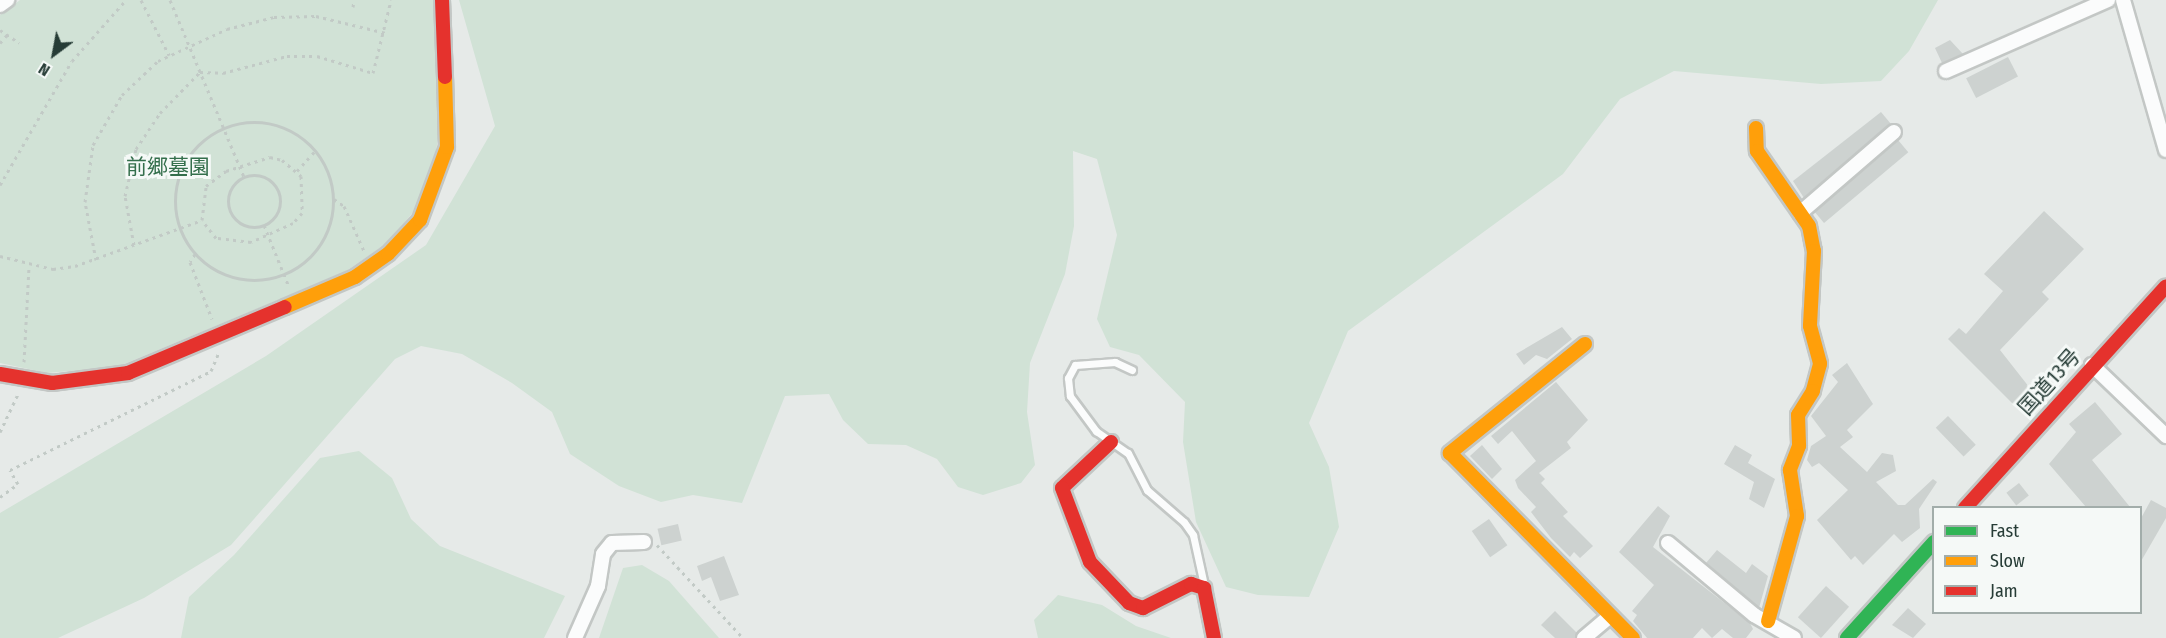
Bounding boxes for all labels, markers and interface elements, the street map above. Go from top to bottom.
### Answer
north arrow [24,24,84,84]
text: N [35,59,53,80]
park label: 前郷墓園 [126,154,210,180]
street label: 国道13号 [2013,344,2085,420]
legend [1932,506,2142,614]
text: Fast [1990,520,2019,542]
text: Slow [1990,550,2025,572]
text: Jam [1990,580,2018,602]

